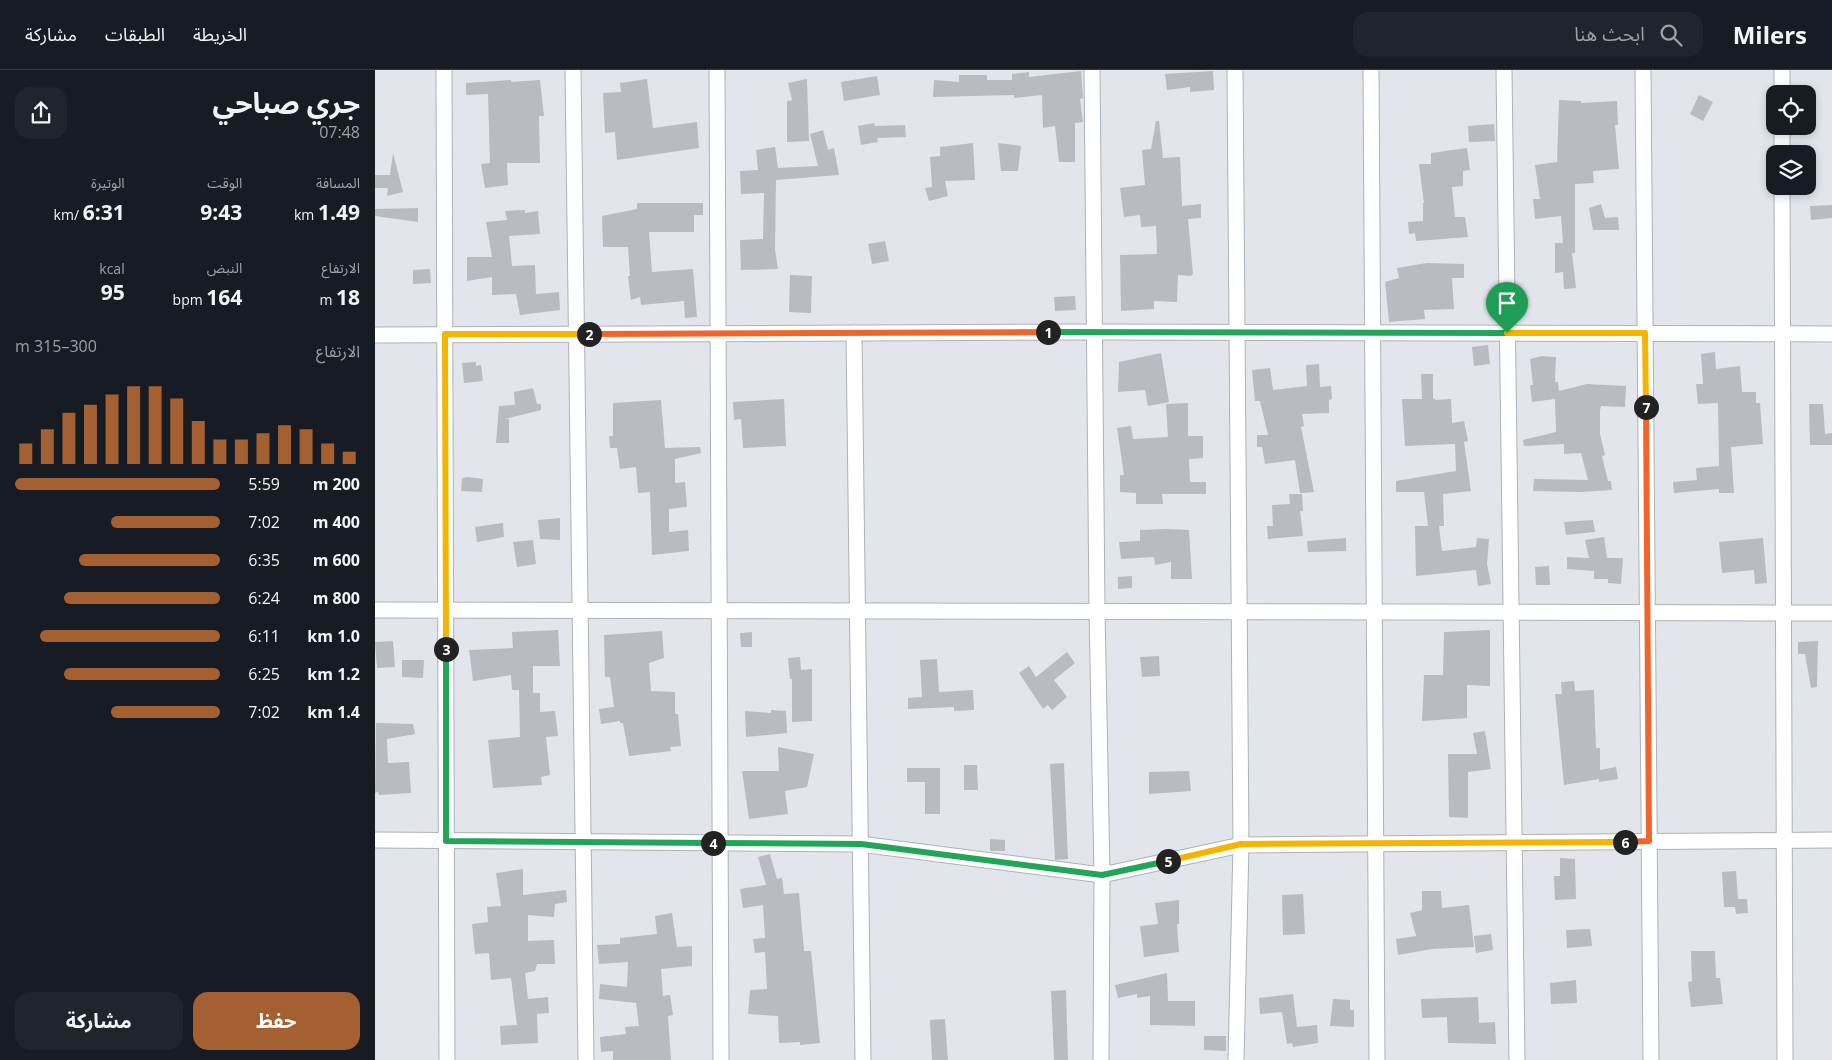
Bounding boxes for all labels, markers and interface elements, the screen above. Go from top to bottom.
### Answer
search box [1353,12,1703,57]
text: Milers [1733,18,1807,51]
text: ابحث هنا [1574,21,1645,47]
icon: search [1657,21,1685,49]
text: مشاركة [25,22,77,46]
text: الطبقات [105,22,165,46]
text: الخريطة [193,22,247,46]
text: جري صباحي [213,83,360,121]
map controls [1766,85,1816,195]
button: locate [1766,85,1816,135]
button: share [15,87,67,139]
text: 07:48 [319,121,360,143]
button: layers [1766,145,1816,195]
text: الوتيرة [91,173,125,192]
text: الوقت [207,173,242,192]
text: المسافة [316,173,360,192]
text: 6:31 [83,198,125,226]
text: 9:43 [200,198,242,226]
text: 1.49 [318,198,360,226]
text: /km [54,205,83,224]
text: km [294,205,318,224]
text: النبض [207,258,242,277]
text: الارتفاع [322,258,360,277]
text: kcal [99,259,125,278]
text: 95 [101,278,125,306]
pin [1486,282,1528,333]
text: 164 [206,283,242,311]
text: 18 [336,283,360,311]
icon: arrive [1493,289,1521,317]
text: bpm [173,290,206,309]
text: m [319,290,336,309]
pin: 1 [1035,320,1061,344]
pin: 2 [577,322,601,346]
text: 1 [1044,323,1053,342]
text: 2 [585,325,594,344]
text: 300–315 m [15,335,97,357]
text: الارتفاع [316,340,360,362]
pin: 7 [1633,394,1659,420]
text: 7 [1642,398,1651,417]
text: 5:59 [248,473,280,495]
text: 200 m [313,473,360,495]
text: 7:02 [248,511,280,533]
text: 400 m [313,511,360,533]
text: 6:35 [248,549,280,571]
text: 600 m [313,549,360,571]
text: 6:24 [248,587,280,609]
text: 800 m [313,587,360,609]
text: 6:11 [248,625,280,647]
text: 1.0 km [307,625,360,647]
pin: 3 [433,636,459,662]
text: 3 [442,640,451,659]
text: 6:25 [248,663,280,685]
text: 1.2 km [307,663,360,685]
text: 7:02 [248,701,280,723]
text: 1.4 km [307,701,360,723]
pin: 4 [701,830,725,856]
pin: 6 [1613,830,1637,854]
text: 6 [1621,833,1630,852]
text: 4 [709,834,718,853]
pin: 5 [1155,848,1181,874]
text: 5 [1164,852,1173,871]
button: مشاركة [15,992,183,1050]
button: حفظ [193,992,360,1050]

